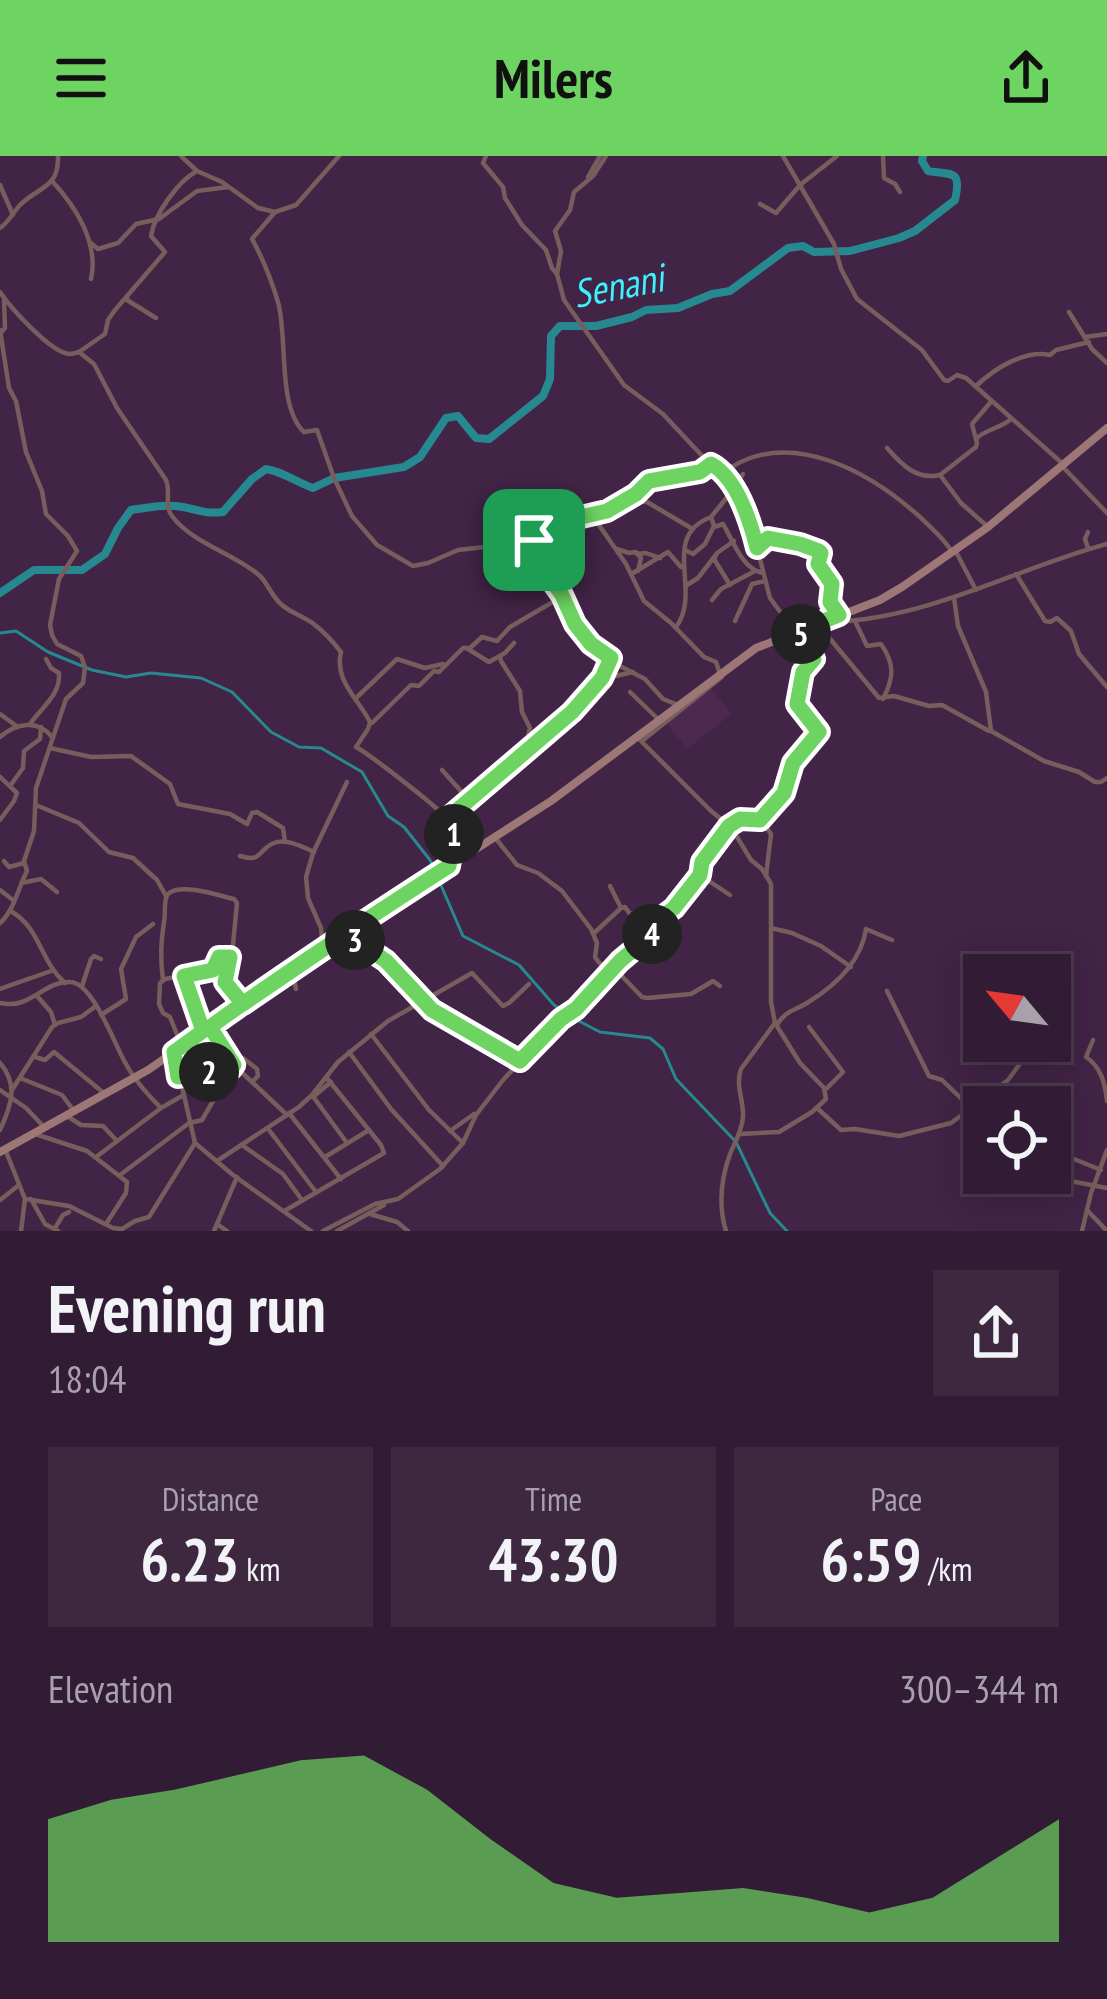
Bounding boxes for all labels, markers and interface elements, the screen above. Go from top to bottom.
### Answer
text: Milers [494,43,613,113]
icon: menu [48,45,114,111]
icon: share [993,45,1059,111]
water label: Senani [568,250,672,319]
pin [483,489,585,591]
icon: arrive [501,507,567,573]
pin: 5 [771,604,831,664]
text: 5 [793,612,809,655]
pin: 1 [424,804,484,864]
text: 1 [446,812,462,855]
pin: 4 [622,904,682,964]
pin: 3 [325,910,385,970]
text: 4 [644,912,660,955]
text: 3 [347,918,363,961]
north arrow [963,954,1071,1062]
map controls [963,954,1071,1194]
pin: 2 [179,1042,239,1102]
text: 2 [201,1050,217,1093]
button: locate [963,1086,1071,1194]
text: Evening run [48,1265,326,1350]
button: share [933,1270,1059,1396]
text: 18:04 [48,1353,126,1404]
text: Distance [162,1477,259,1520]
text: Time [525,1477,582,1520]
text: Pace [870,1477,923,1520]
text: 6.23 [140,1520,239,1598]
text: 43:30 [489,1520,618,1598]
text: 6:59 [820,1520,922,1598]
text: km [239,1547,281,1590]
text: /km [922,1547,973,1590]
text: Elevation [48,1663,173,1714]
text: 300–344 m [899,1663,1059,1714]

